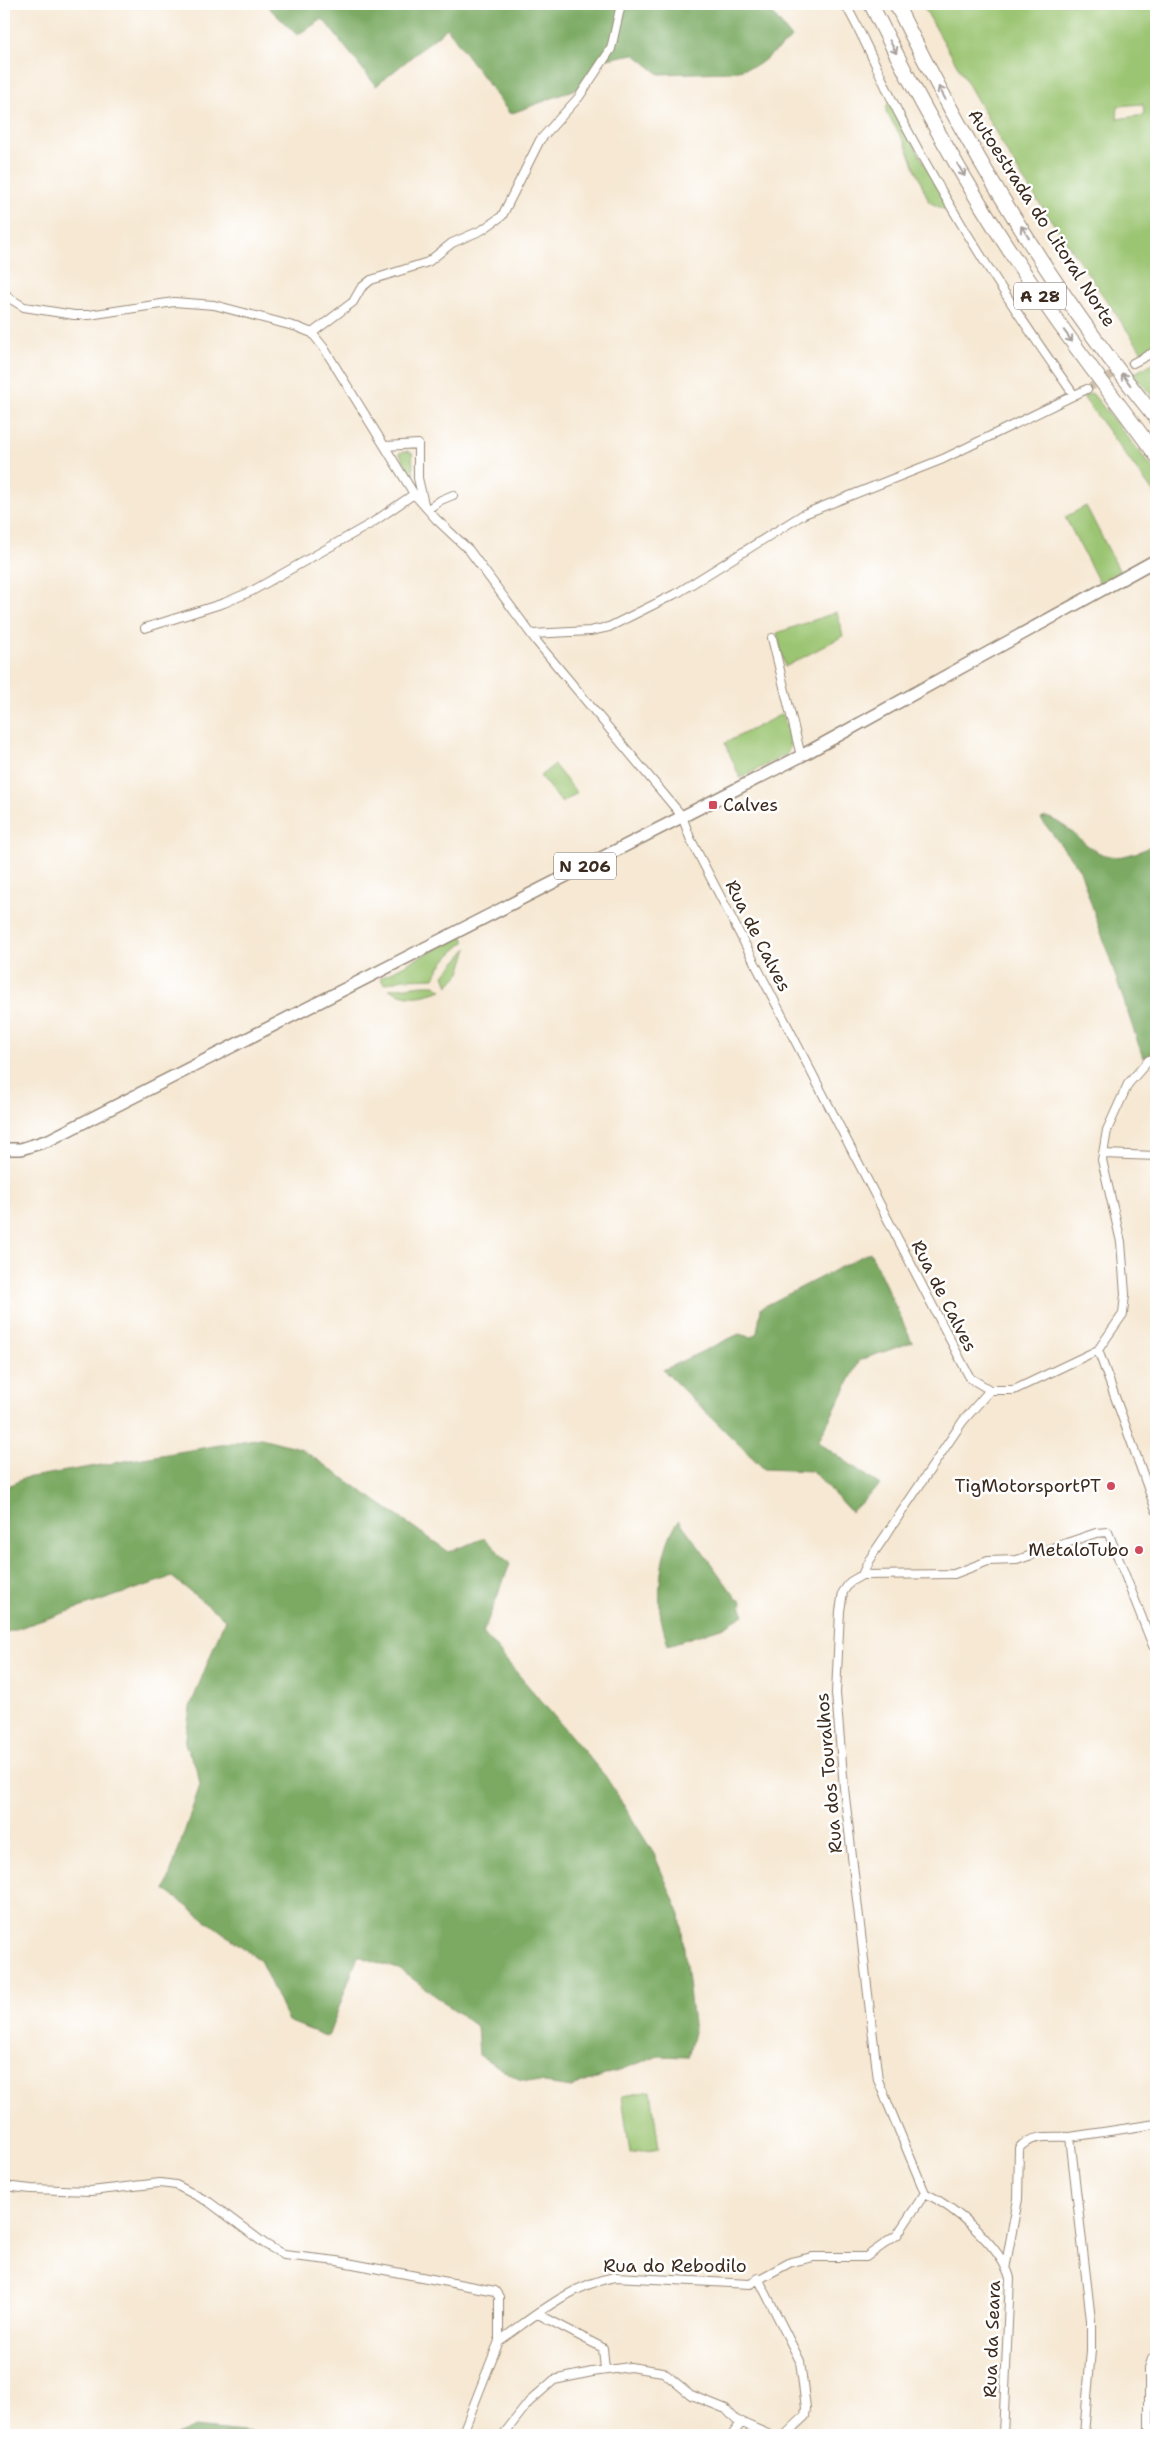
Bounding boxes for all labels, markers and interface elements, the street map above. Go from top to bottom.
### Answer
one-way arrow [888,40,898,55]
one-way arrow [937,85,947,100]
street label: Autoestrada do Litoral Norte [963,105,1121,331]
one-way arrow [956,163,966,177]
one-way arrow [1020,226,1030,240]
road number: A 28 [1014,282,1066,310]
one-way arrow [1063,329,1074,342]
one-way arrow [1121,373,1132,386]
place label: Calves [723,793,778,817]
marker: Calves [707,799,719,811]
road number: N 206 [554,852,616,879]
street label: Rua de Calves [720,876,796,996]
street label: Rua de Calves [906,1236,982,1356]
place label: TigMotorsportPT [955,1474,1101,1498]
marker: TigMotorsportPT [1105,1480,1117,1492]
place label: MetaloTubo [1028,1538,1129,1562]
marker: MetaloTubo [1133,1544,1145,1556]
street label: Rua dos Touralhos [810,1692,848,1854]
street label: Rua do Rebodilo [603,2254,747,2278]
street label: Rua da Seara [978,2280,1006,2398]

